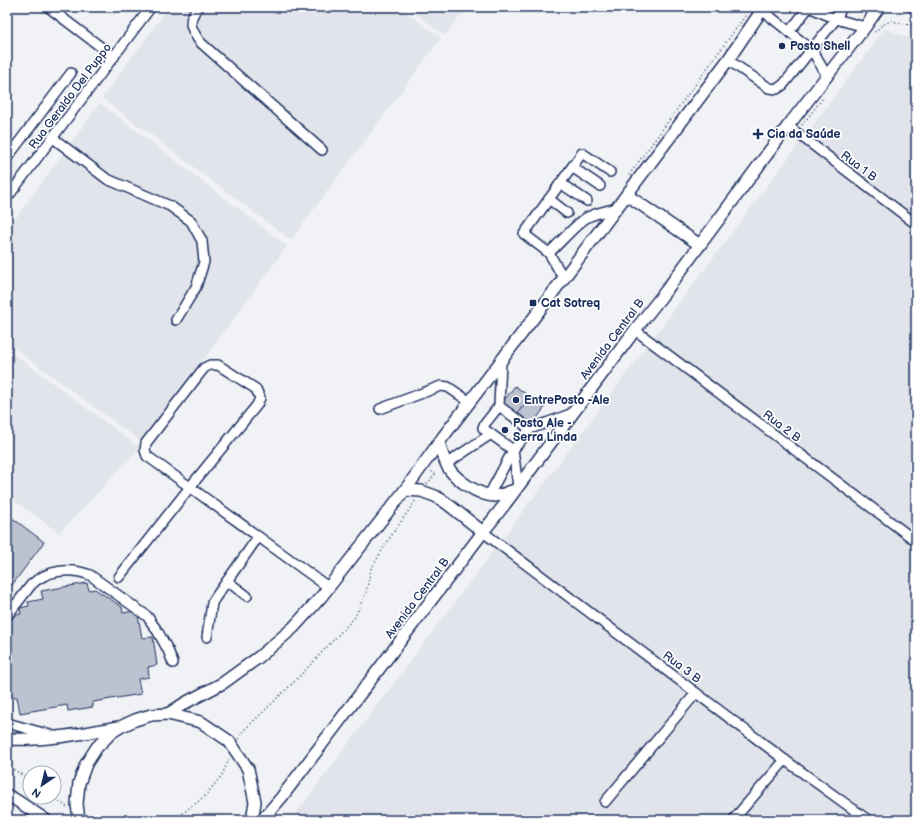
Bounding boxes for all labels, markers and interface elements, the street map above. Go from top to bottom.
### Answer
place label: Posto Shell [790,39,850,54]
street label: Rua Geraldo Del Puppo [26,40,115,152]
marker: Posto Shell [777,41,787,51]
place label: Cia da Saúde [767,127,841,142]
marker: Cia da Saúde [752,128,764,140]
street label: Rua 1 B [838,148,880,185]
place label: Cat Sotreq [541,296,600,311]
street label: Avenida Central B [577,296,648,383]
marker: Cat Sotreq [528,298,538,308]
place label: EntrePosto -Ale [524,393,610,408]
marker: EntrePosto -Ale [511,395,521,405]
street label: Rua 2 B [760,407,804,446]
place label: Posto Ale - Serra Linda [513,416,577,445]
marker: Posto Ale - Serra Linda [500,425,510,435]
street label: Avenida Central B [382,555,453,642]
street label: Rua 3 B [660,648,704,687]
north arrow [22,765,62,805]
text: N [29,785,44,800]

